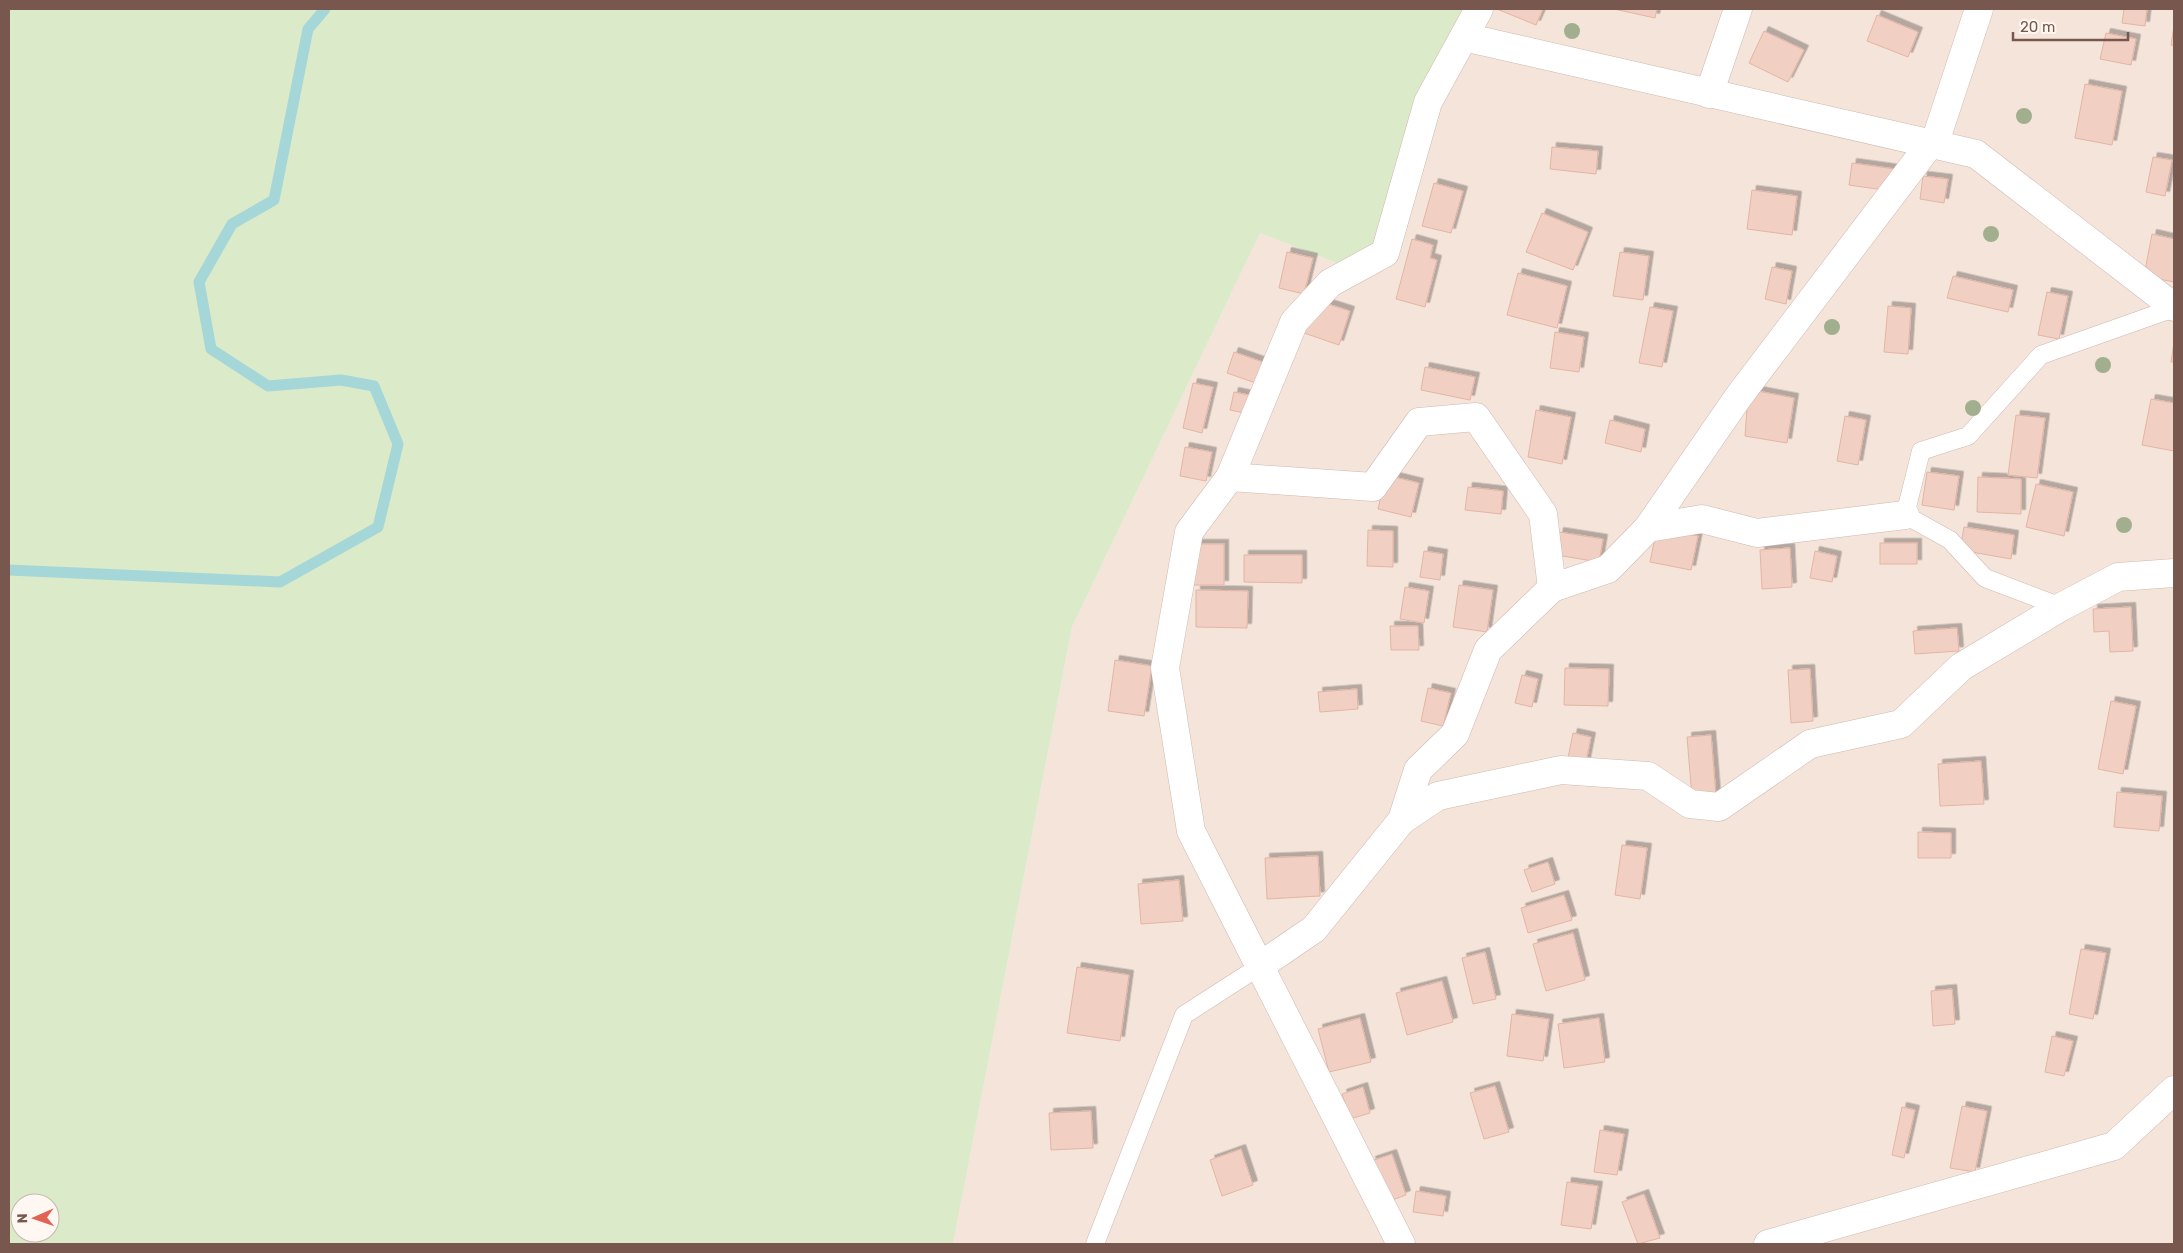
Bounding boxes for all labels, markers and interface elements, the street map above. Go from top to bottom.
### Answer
scale bar [2013,10,2128,42]
text: 20 m [2020,18,2055,36]
north arrow [10,1193,60,1243]
text: N [14,1213,31,1224]

